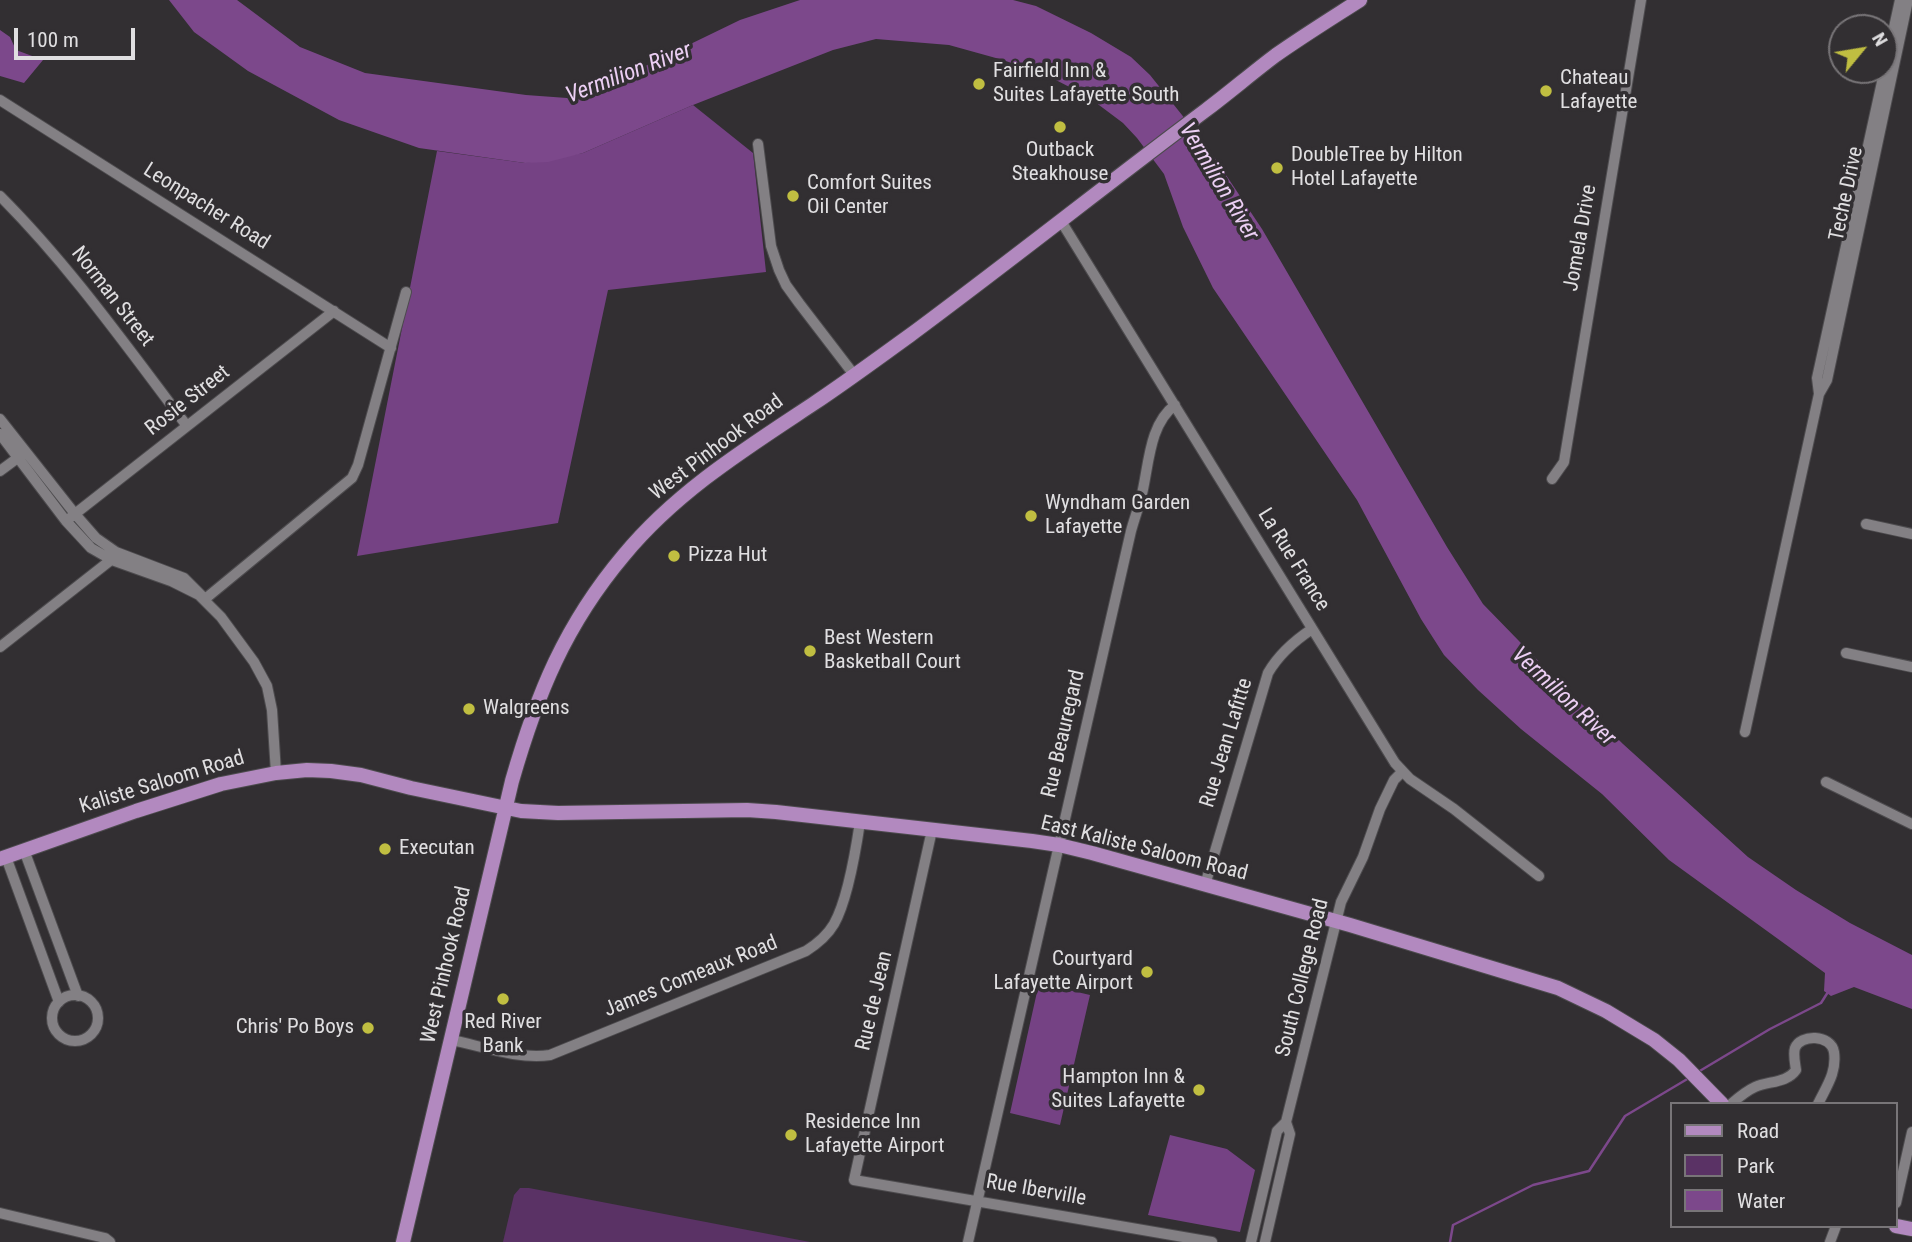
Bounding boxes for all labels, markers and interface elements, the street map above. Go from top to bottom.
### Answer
scale bar [18,14,138,58]
north arrow [1828,14,1898,84]
text: 100 m [27,28,79,52]
text: N [1867,28,1893,50]
water label: Vermilion River [562,37,696,111]
place label: Fairfield Inn & Suites Lafayette South [993,59,1179,109]
place label: Chateau Lafayette [1560,66,1637,116]
marker: Fairfield Inn & Suites Lafayette South [971,76,987,92]
marker: Chateau Lafayette [1538,83,1554,99]
water label: Vermilion River [1172,118,1264,246]
marker: Outback Steakhouse [1052,119,1068,135]
place label: Outback Steakhouse [1012,138,1108,188]
place label: DoubleTree by Hilton Hotel Lafayette [1291,143,1463,193]
street label: Teche Drive [1825,144,1869,244]
street label: Leonpacher Road [138,158,274,256]
marker: DoubleTree by Hilton Hotel Lafayette [1269,160,1285,176]
place label: Comfort Suites Oil Center [807,171,932,221]
street label: Jomela Drive [1559,183,1603,293]
marker: Comfort Suites Oil Center [785,188,801,204]
street label: Norman Street [65,242,159,352]
street label: Rosie Street [141,360,235,442]
street label: West Pinhook Road [645,390,789,506]
place label: Wyndham Garden Lafayette [1045,491,1190,541]
street label: La Rue France [1251,504,1335,616]
marker: Wyndham Garden Lafayette [1023,508,1039,524]
place label: Pizza Hut [688,543,767,569]
marker: Pizza Hut [666,548,682,564]
place label: Best Western Basketball Court [824,626,961,676]
water label: Vermilion River [1505,642,1621,752]
marker: Best Western Basketball Court [802,643,818,659]
street label: Rue Beauregard [1037,668,1091,800]
street label: Rue Jean Lafitte [1195,675,1259,811]
place label: Walgreens [483,696,570,722]
marker: Walgreens [461,701,477,717]
street label: Kaliste Saloom Road [76,746,248,820]
street label: East Kaliste Saloom Road [1038,811,1250,887]
place label: Executan [399,836,475,862]
marker: Executan [377,841,393,857]
street label: West Pinhook Road [417,884,477,1046]
street label: South College Road [1271,896,1335,1060]
street label: James Comeaux Road [601,931,781,1023]
place label: Courtyard Lafayette Airport [994,947,1133,997]
street label: Rue de Jean [851,949,899,1053]
marker: Courtyard Lafayette Airport [1139,964,1155,980]
marker: Red River Bank [495,991,511,1007]
place label: Red River Bank [464,1010,542,1060]
place label: Chris' Po Boys [236,1015,354,1041]
marker: Chris' Po Boys [360,1020,376,1036]
place label: Hampton Inn & Suites Lafayette [1051,1065,1185,1115]
marker: Hampton Inn & Suites Lafayette [1191,1082,1207,1098]
legend [1671,1102,1898,1228]
place label: Residence Inn Lafayette Airport [805,1110,944,1160]
text: Road [1737,1119,1779,1143]
marker: Residence Inn Lafayette Airport [783,1127,799,1143]
text: Park [1737,1154,1774,1178]
street label: Rue Iberville [984,1170,1088,1212]
text: Water [1737,1189,1785,1213]

